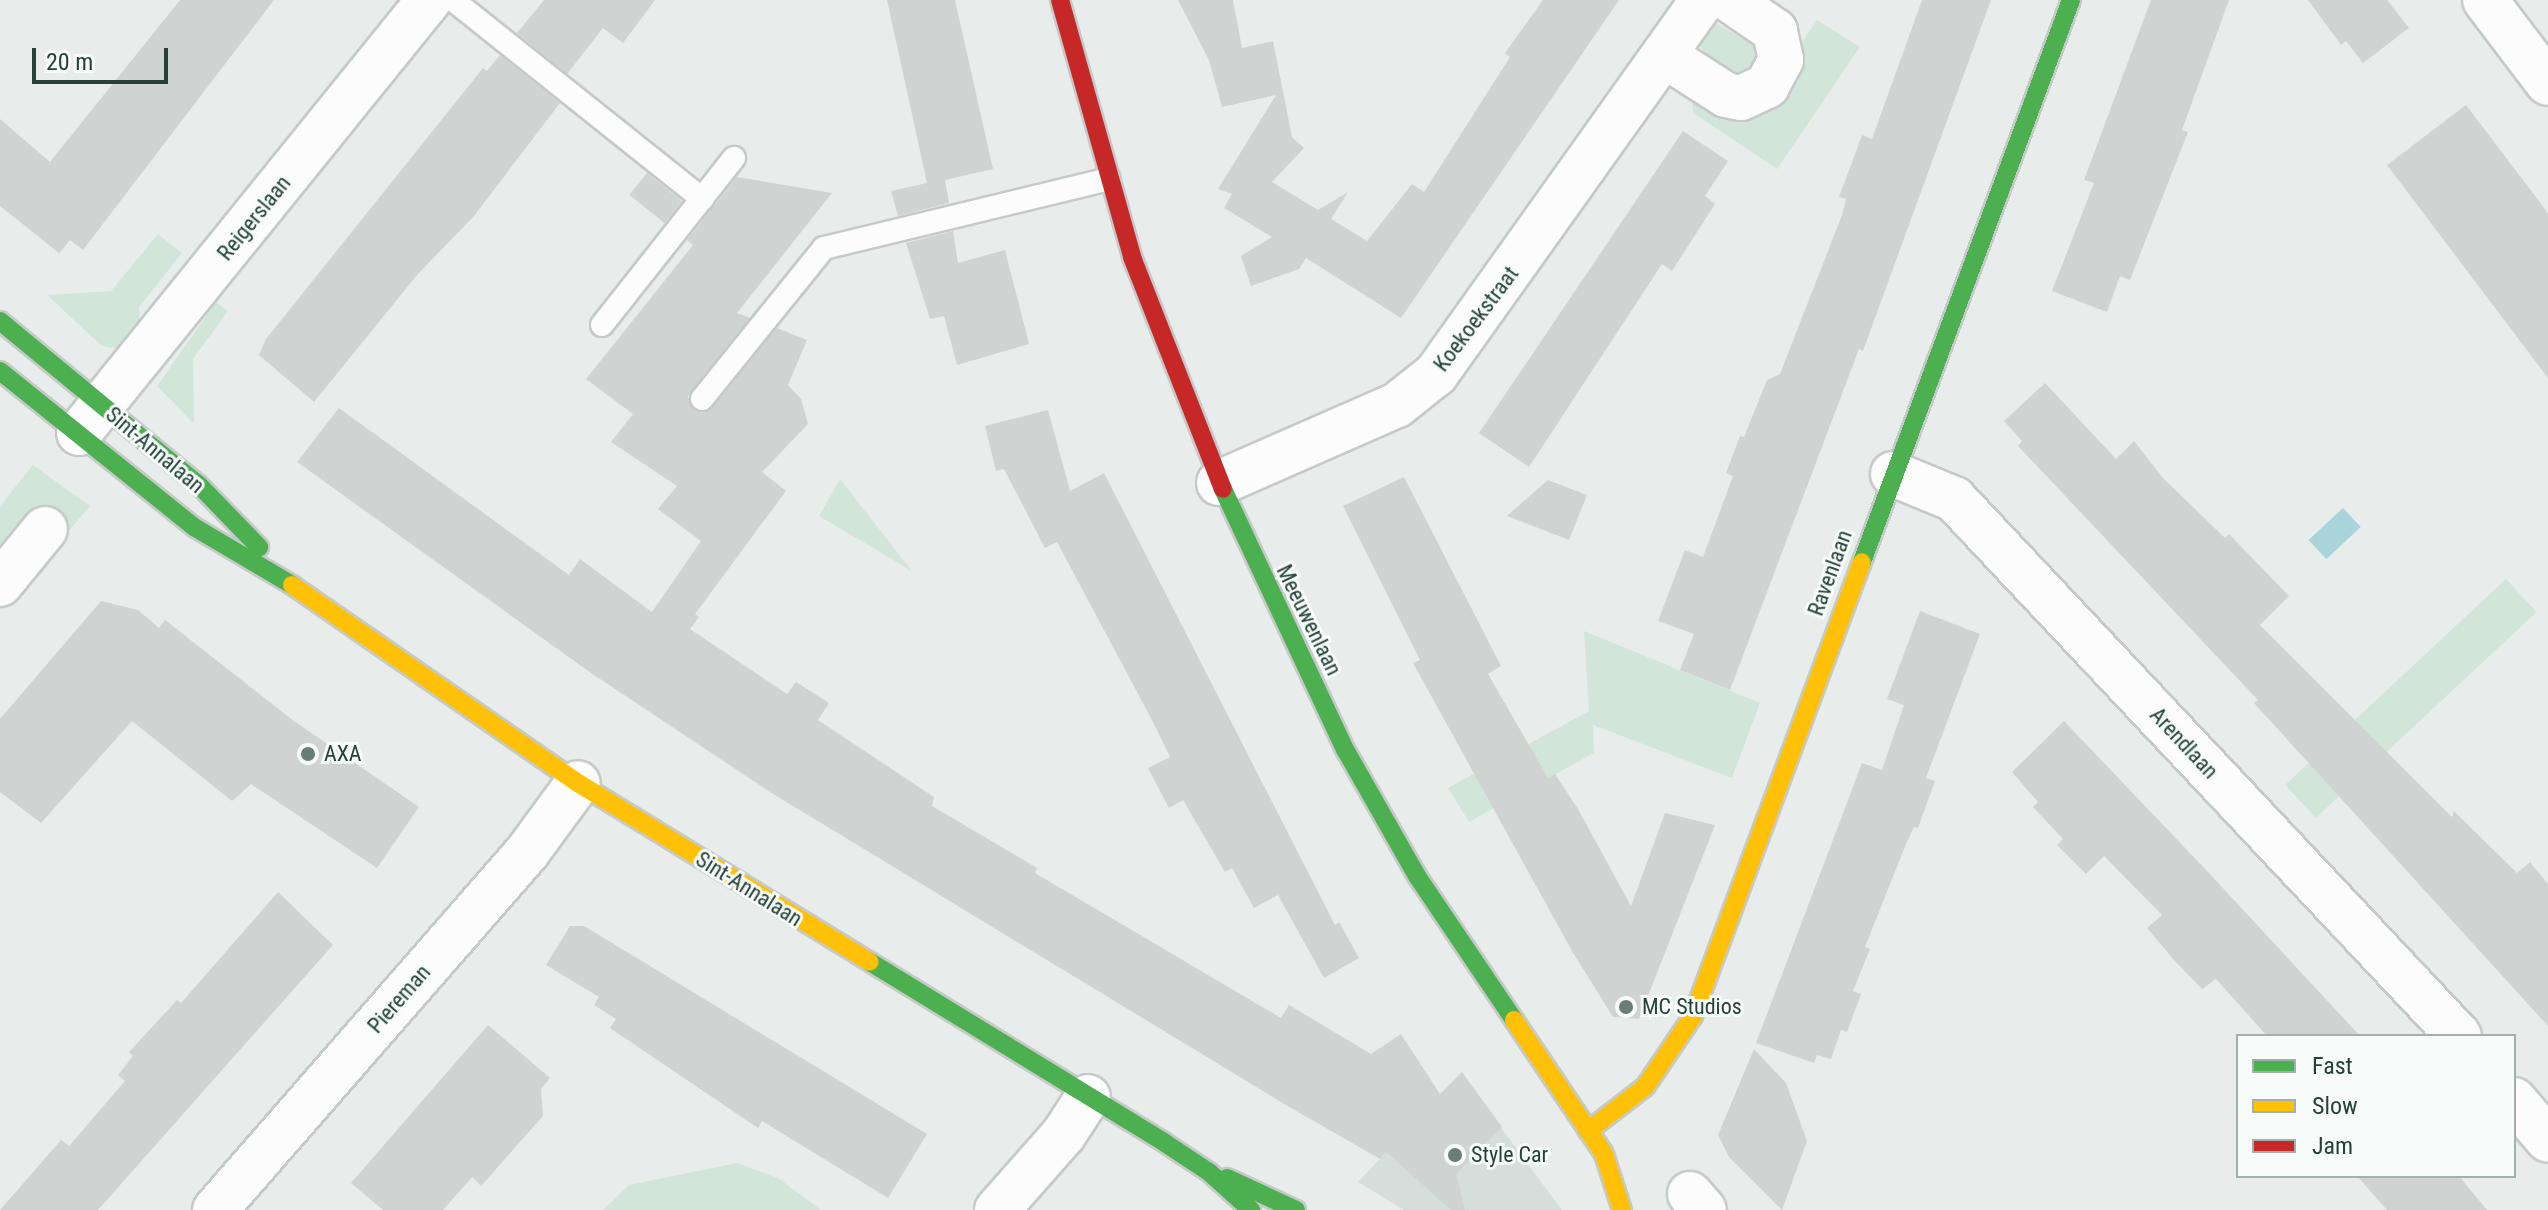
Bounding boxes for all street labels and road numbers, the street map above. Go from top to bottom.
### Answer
street label: Reigerslaan [212,170,296,266]
street label: Koekoekstraat [1428,261,1524,377]
street label: Sint-Annalaan [100,401,210,499]
street label: Ravenlaan [1802,527,1858,619]
street label: Meeuwenlaan [1271,560,1347,680]
street label: Arendlaan [2144,702,2224,784]
street label: Sint-Annalaan [691,846,807,932]
street label: Piereman [362,959,436,1039]

